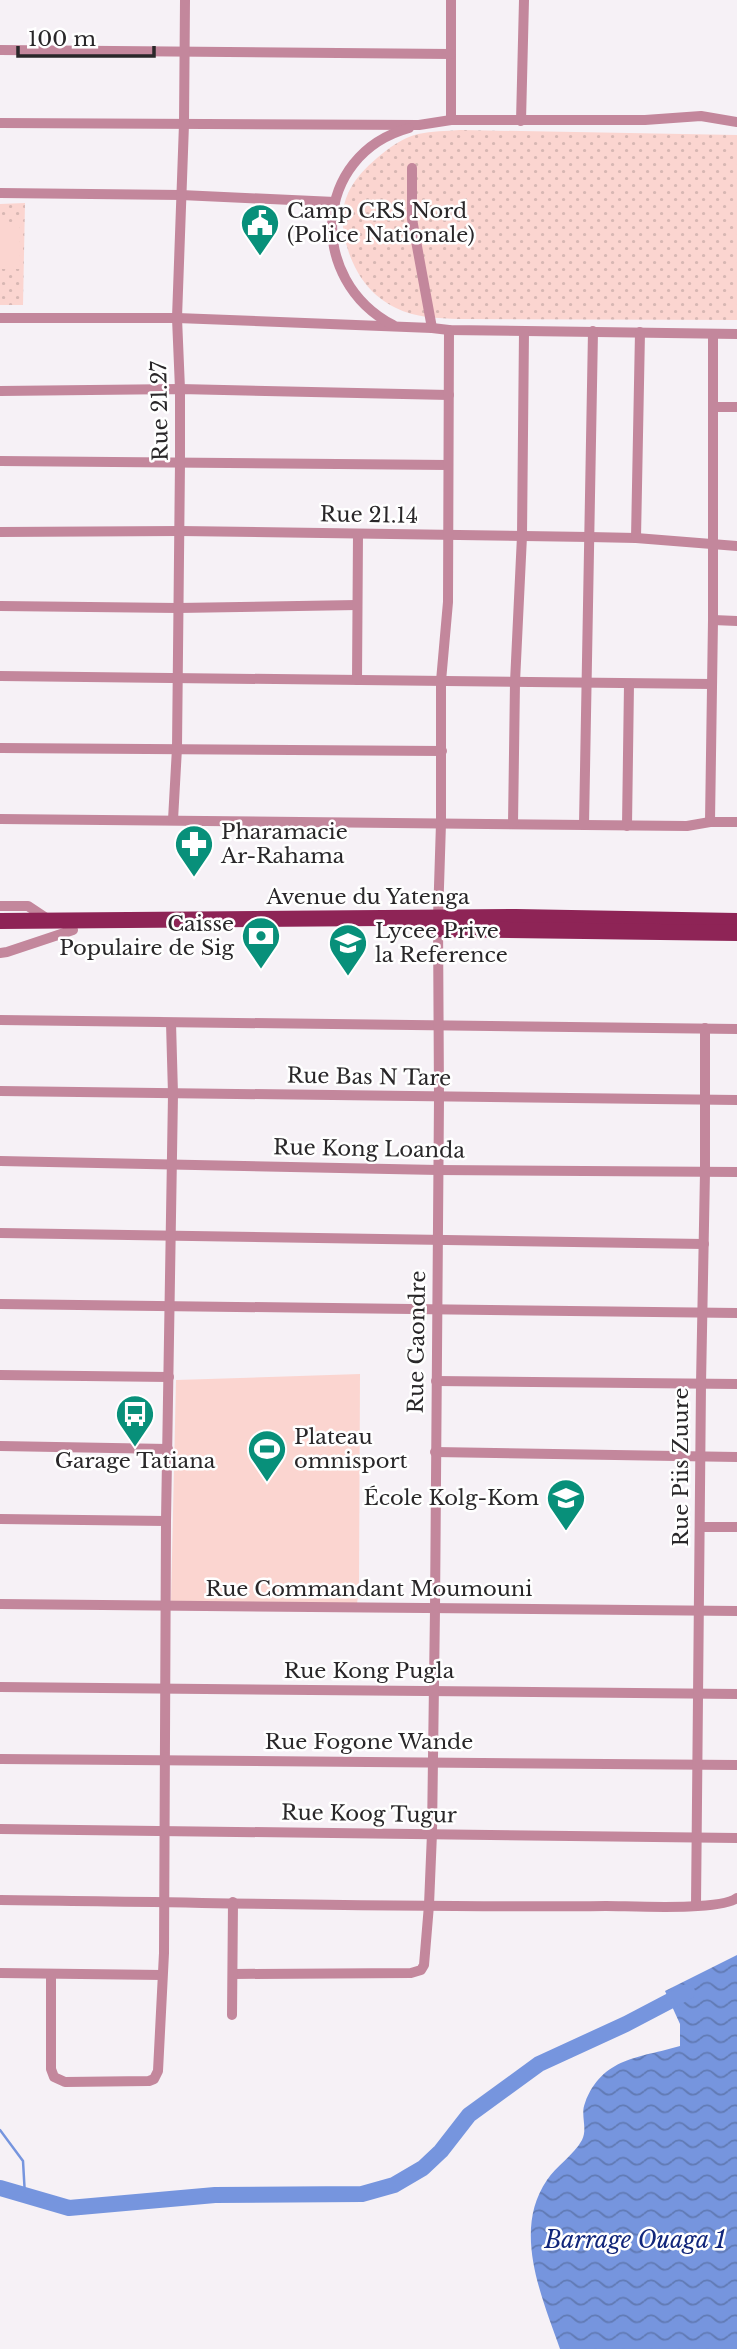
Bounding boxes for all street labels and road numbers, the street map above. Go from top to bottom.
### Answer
street label: Rue 21.27 [146,360,174,461]
street label: Rue 21.14 [320,501,418,529]
street label: Avenue du Yatenga [265,884,470,910]
street label: Rue Bas N Tare [287,1063,451,1091]
street label: Rue Kong Loanda [273,1134,466,1164]
street label: Rue Gaondre [403,1270,431,1414]
street label: Rue Piis Zuure [668,1388,694,1546]
street label: Rue Commandant Moumouni [206,1576,532,1602]
street label: Rue Kong Pugla [284,1658,455,1684]
street label: Rue Fogone Wande [265,1729,473,1755]
street label: Rue Koog Tugur [281,1799,457,1829]

